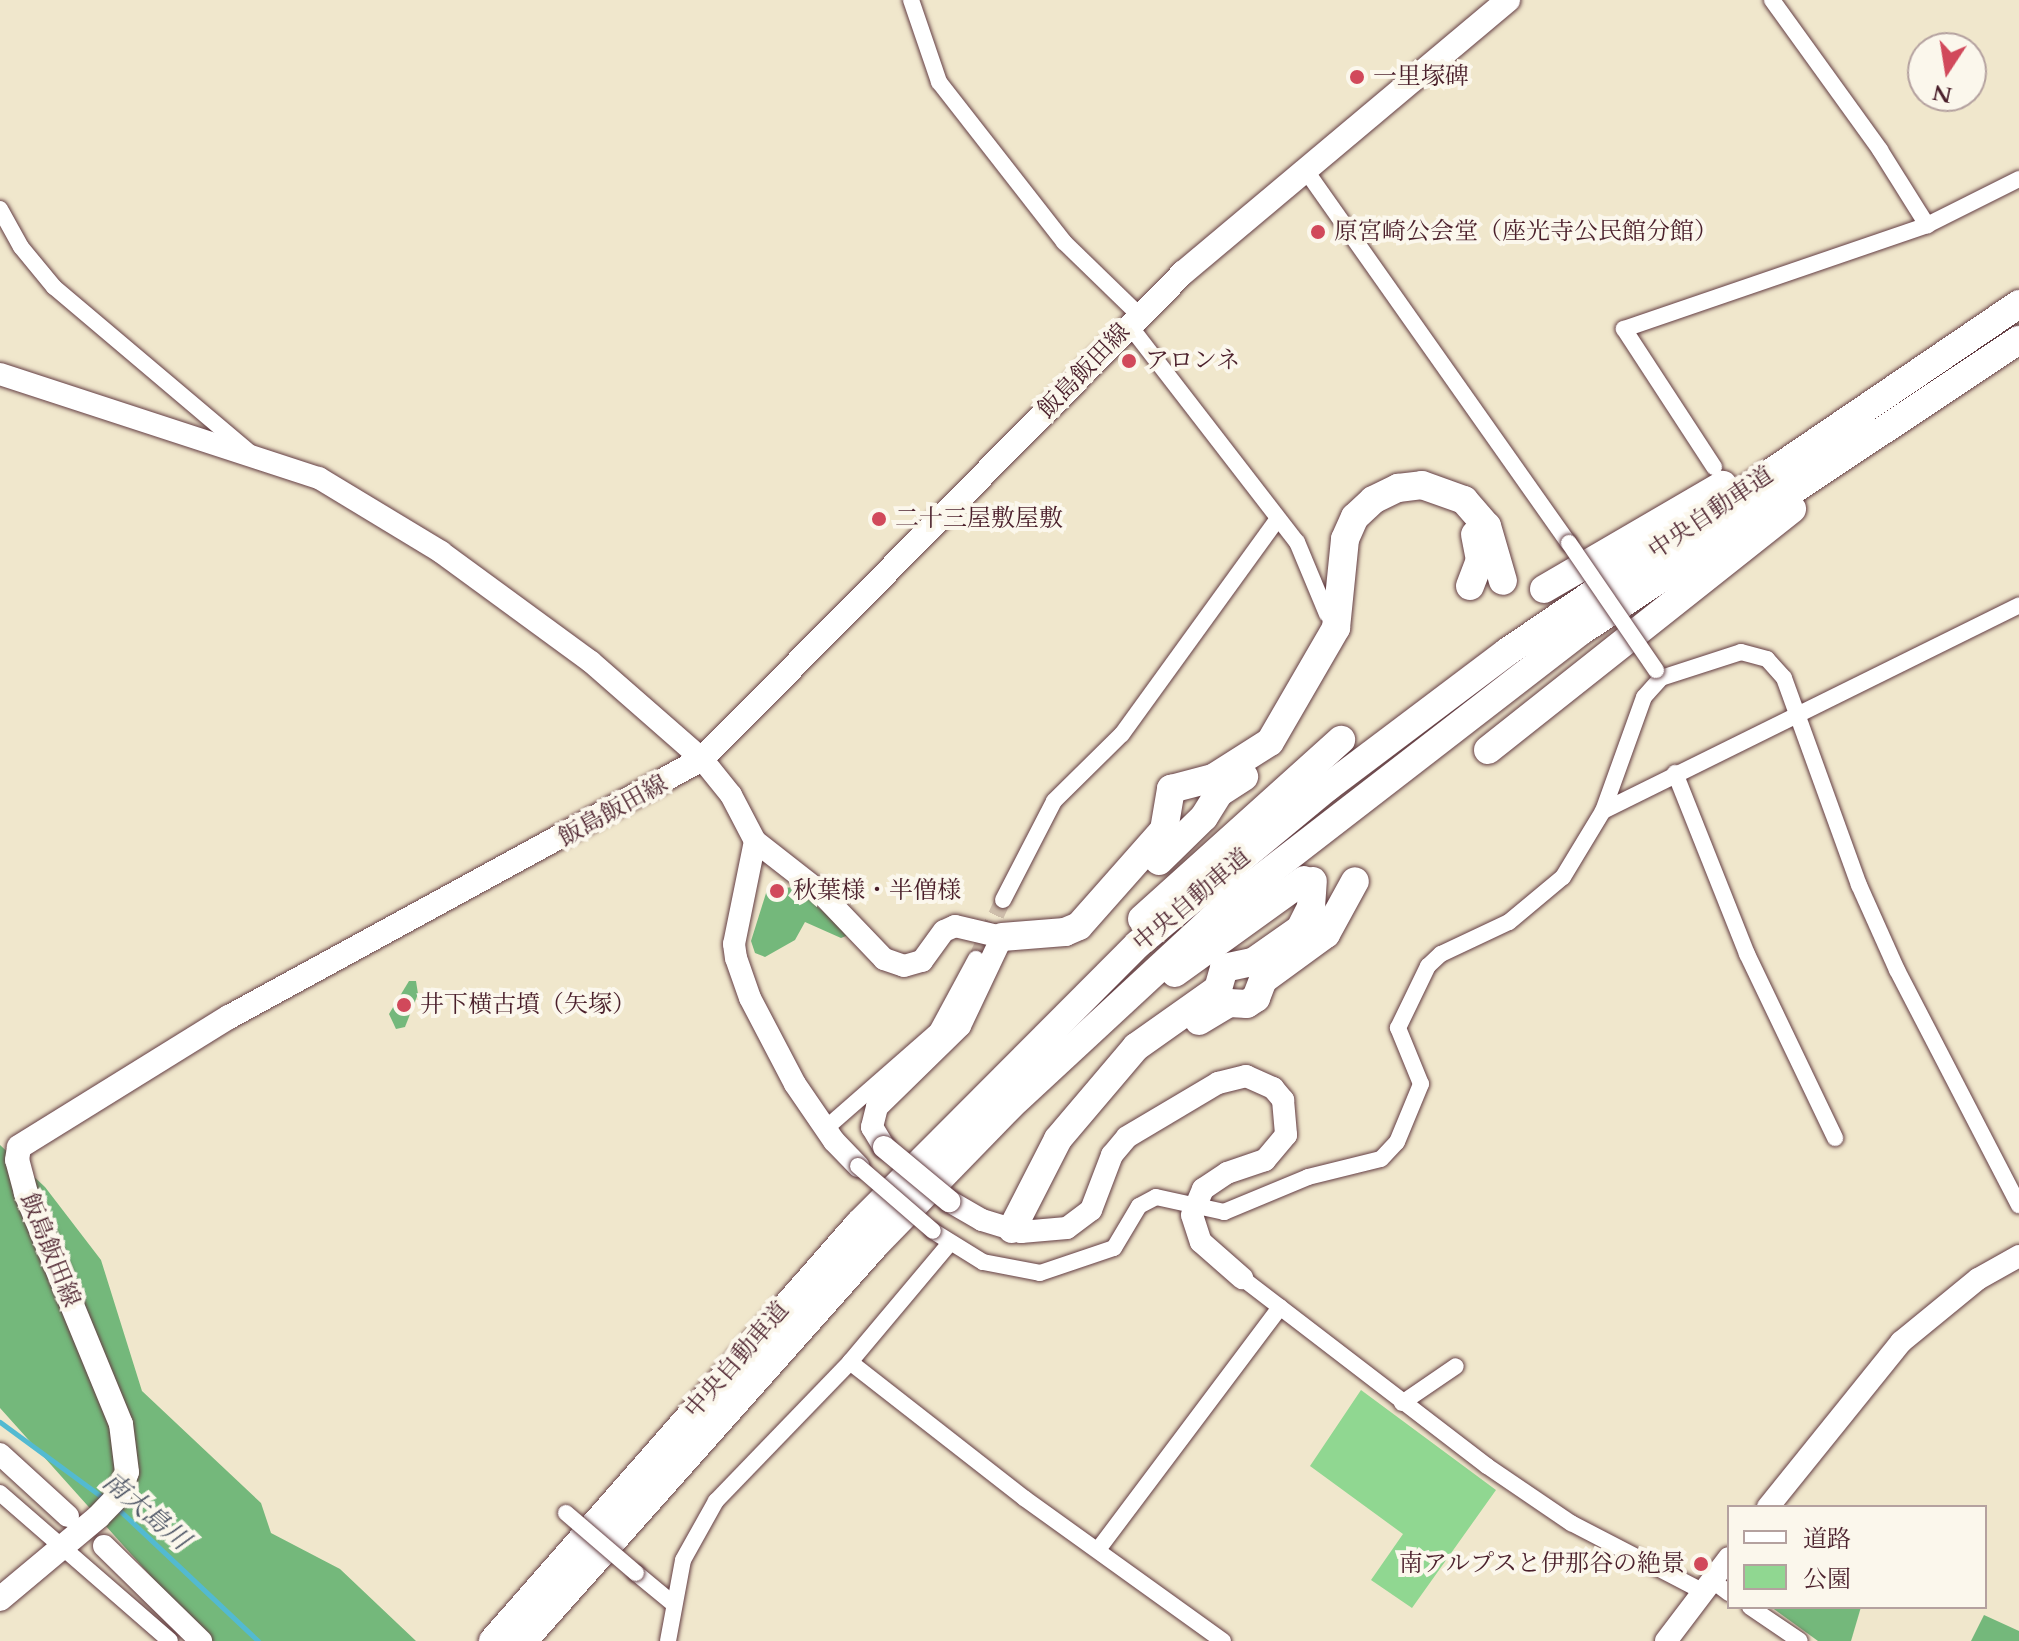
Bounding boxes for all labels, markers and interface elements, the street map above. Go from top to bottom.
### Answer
north arrow [1907,32,1987,112]
place label: 一里塚碑 [1373,63,1469,91]
marker: 一里塚碑 [1348,68,1366,86]
text: N [1930,77,1955,110]
place label: 原宮崎公会堂（座光寺公民館分館） [1334,218,1718,246]
marker: 原宮崎公会堂（座光寺公民館分館） [1309,223,1327,241]
street label: 飯島飯田線 [1032,318,1136,424]
place label: アロンネ [1145,347,1241,375]
marker: アロンネ [1120,352,1138,370]
street label: 中央自動車道 [1643,461,1779,565]
place label: 二十三屋敷屋敷 [895,505,1063,533]
marker: 二十三屋敷屋敷 [870,510,888,528]
street label: 飯島飯田線 [554,769,672,853]
street label: 中央自動車道 [1128,843,1256,957]
place label: 秋葉様・半僧様 [793,877,961,905]
marker: 秋葉様・半僧様 [768,882,786,900]
place label: 井下横古墳（矢塚） [420,991,636,1019]
marker: 井下横古墳（矢塚） [395,996,413,1014]
street label: 飯島飯田線 [14,1189,86,1311]
street label: 中央自動車道 [679,1296,795,1424]
water label: 南大島川 [96,1466,196,1556]
legend [1727,1505,1987,1609]
text: 道路 [1803,1523,1851,1556]
place label: 南アルプスと伊那谷の絶景 [1397,1550,1685,1578]
marker: 南アルプスと伊那谷の絶景 [1692,1555,1710,1573]
text: 公園 [1803,1563,1851,1596]

